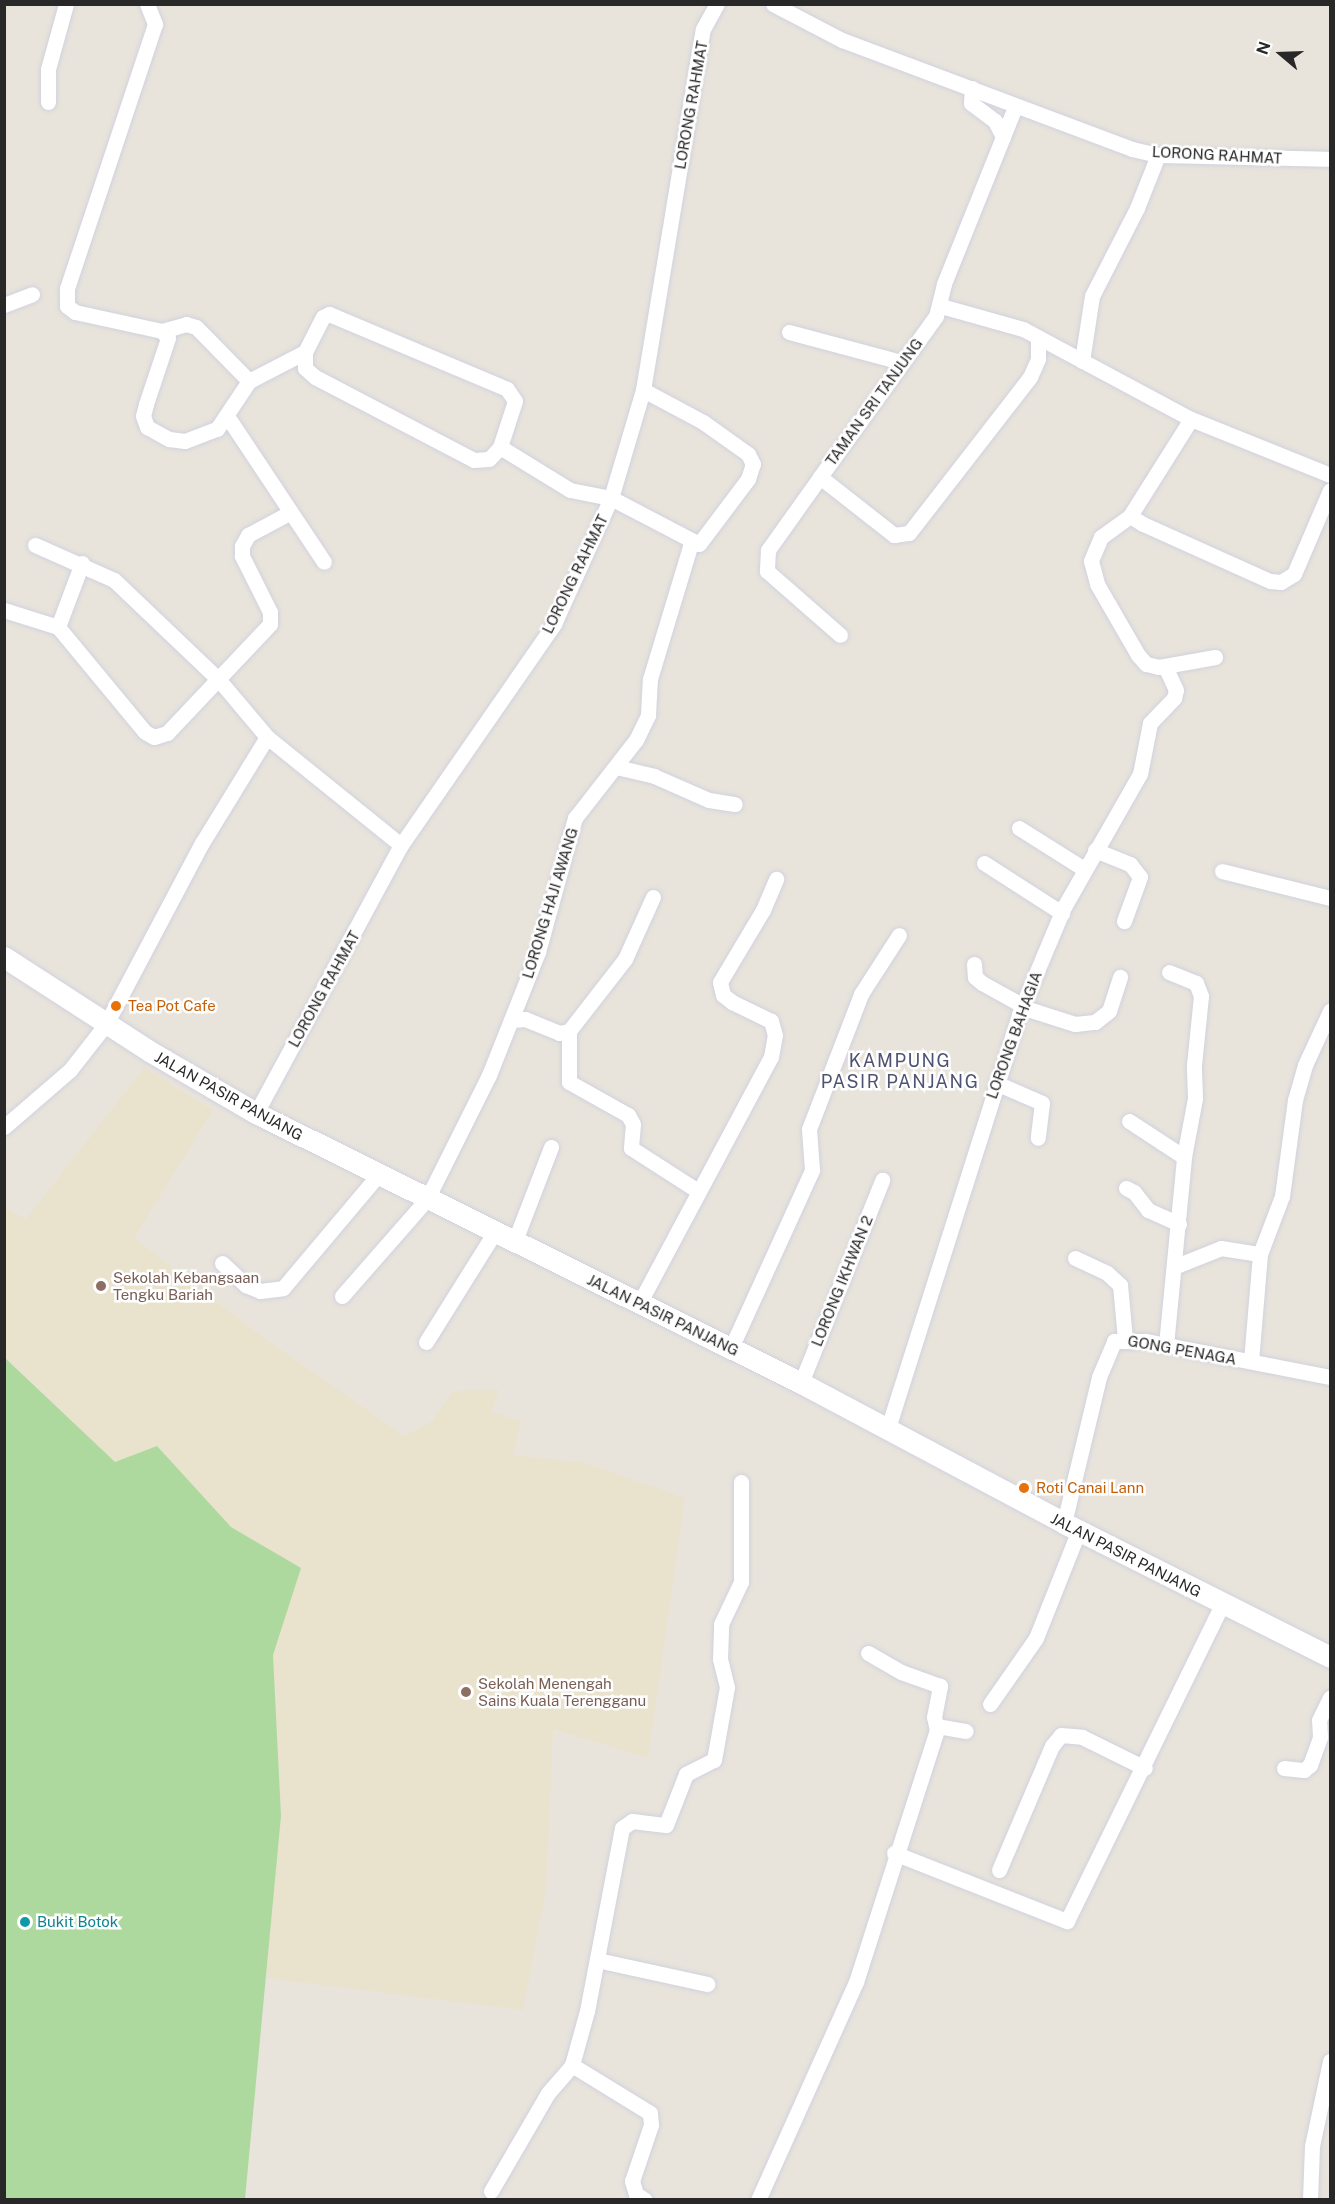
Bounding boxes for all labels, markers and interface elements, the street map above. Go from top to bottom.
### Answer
north arrow [1251,24,1311,84]
street label: LORONG RAHMAT [671,39,711,171]
text: N [1252,39,1275,57]
street label: LORONG RAHMAT [1152,143,1282,167]
street label: TAMAN SRI TANJUNG [822,335,926,469]
street label: LORONG RAHMAT [538,512,612,636]
street label: LORONG HAJI AWANG [518,825,582,981]
street label: LORONG RAHMAT [285,928,363,1050]
street label: LORONG BAHAGIA [983,969,1045,1101]
place label: Tea Pot Cafe [128,997,216,1015]
marker: Tea Pot Cafe [109,999,123,1013]
street label: JALAN PASIR PANJANG [152,1048,306,1144]
district label: KAMPUNG PASIR PANJANG [821,1051,979,1094]
street label: LORONG IKHWAN 2 [808,1213,876,1349]
place label: Sekolah Kebangsaan Tengku Bariah [113,1268,259,1303]
street label: JALAN PASIR PANJANG [584,1270,742,1360]
marker: Sekolah Kebangsaan Tengku Bariah [94,1279,108,1293]
street label: GONG PENAGA [1126,1332,1238,1368]
place label: Roti Canai Lann [1036,1479,1144,1497]
marker: Roti Canai Lann [1017,1481,1031,1495]
street label: JALAN PASIR PANJANG [1048,1509,1204,1601]
place label: Sekolah Menengah Sains Kuala Terengganu [478,1674,646,1709]
marker: Sekolah Menengah Sains Kuala Terengganu [459,1685,473,1699]
place label: Bukit Botok [37,1913,118,1931]
marker: Bukit Botok [18,1915,32,1929]

